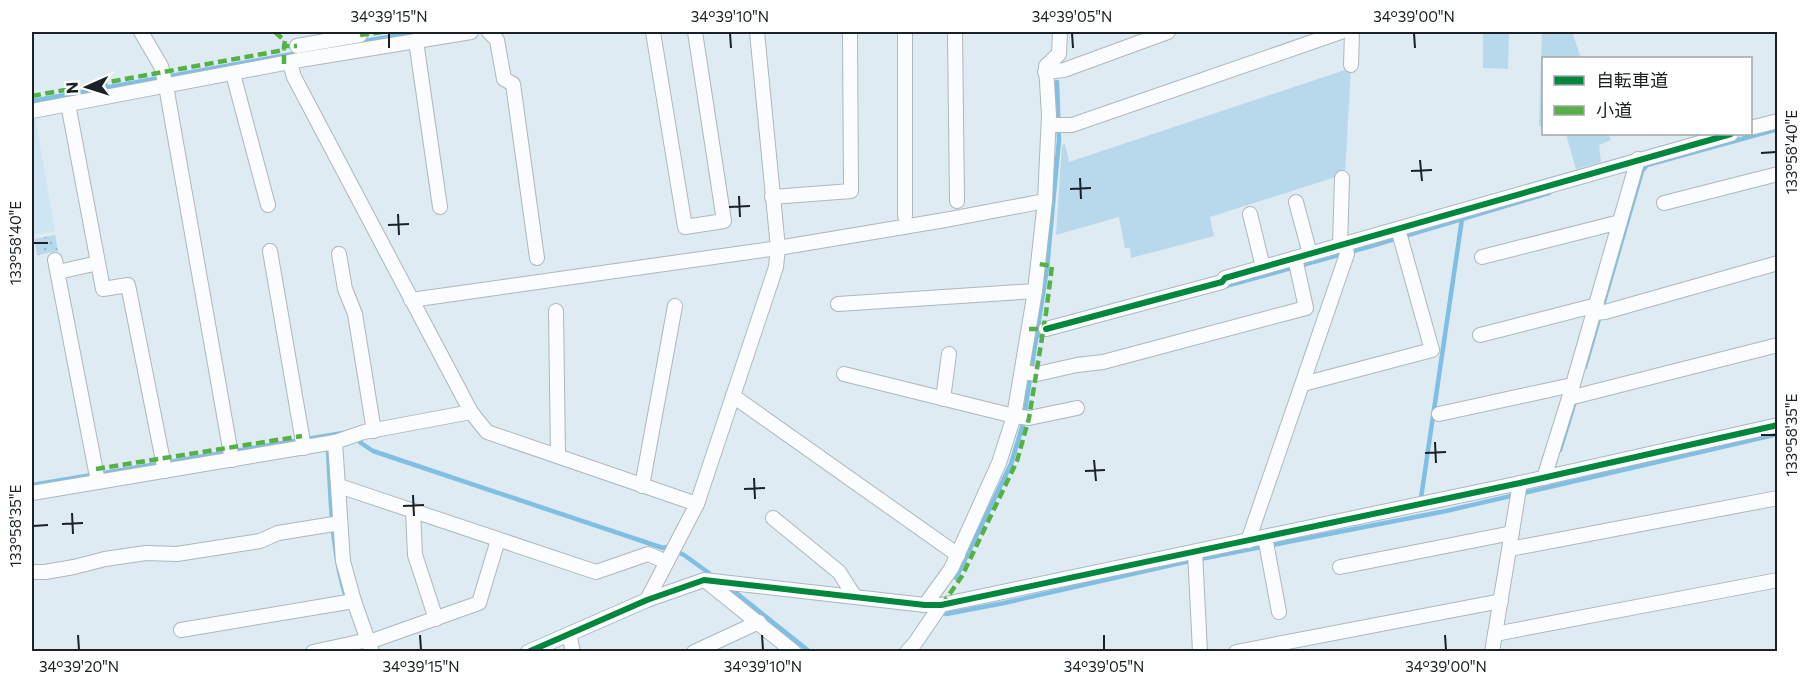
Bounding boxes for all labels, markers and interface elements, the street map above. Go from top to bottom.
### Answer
text: 34°39'15"N [350,7,428,25]
text: 34°39'10"N [691,7,769,25]
text: 34°39'05"N [1032,7,1112,25]
text: 34°39'00"N [1373,7,1455,25]
north arrow [57,57,117,117]
legend [1542,57,1752,135]
text: 自転車道 [1596,69,1668,91]
text: N [62,81,81,94]
text: 小道 [1596,99,1632,121]
text: 133°58'40"E [1782,110,1800,194]
text: 133°58'40"E [6,201,24,285]
text: 133°58'35"E [1782,393,1800,476]
text: 133°58'35"E [6,484,24,567]
text: 34°39'20"N [39,657,119,675]
text: 34°39'15"N [382,657,460,675]
text: 34°39'10"N [724,657,802,675]
text: 34°39'05"N [1064,657,1144,675]
text: 34°39'00"N [1405,657,1487,675]

